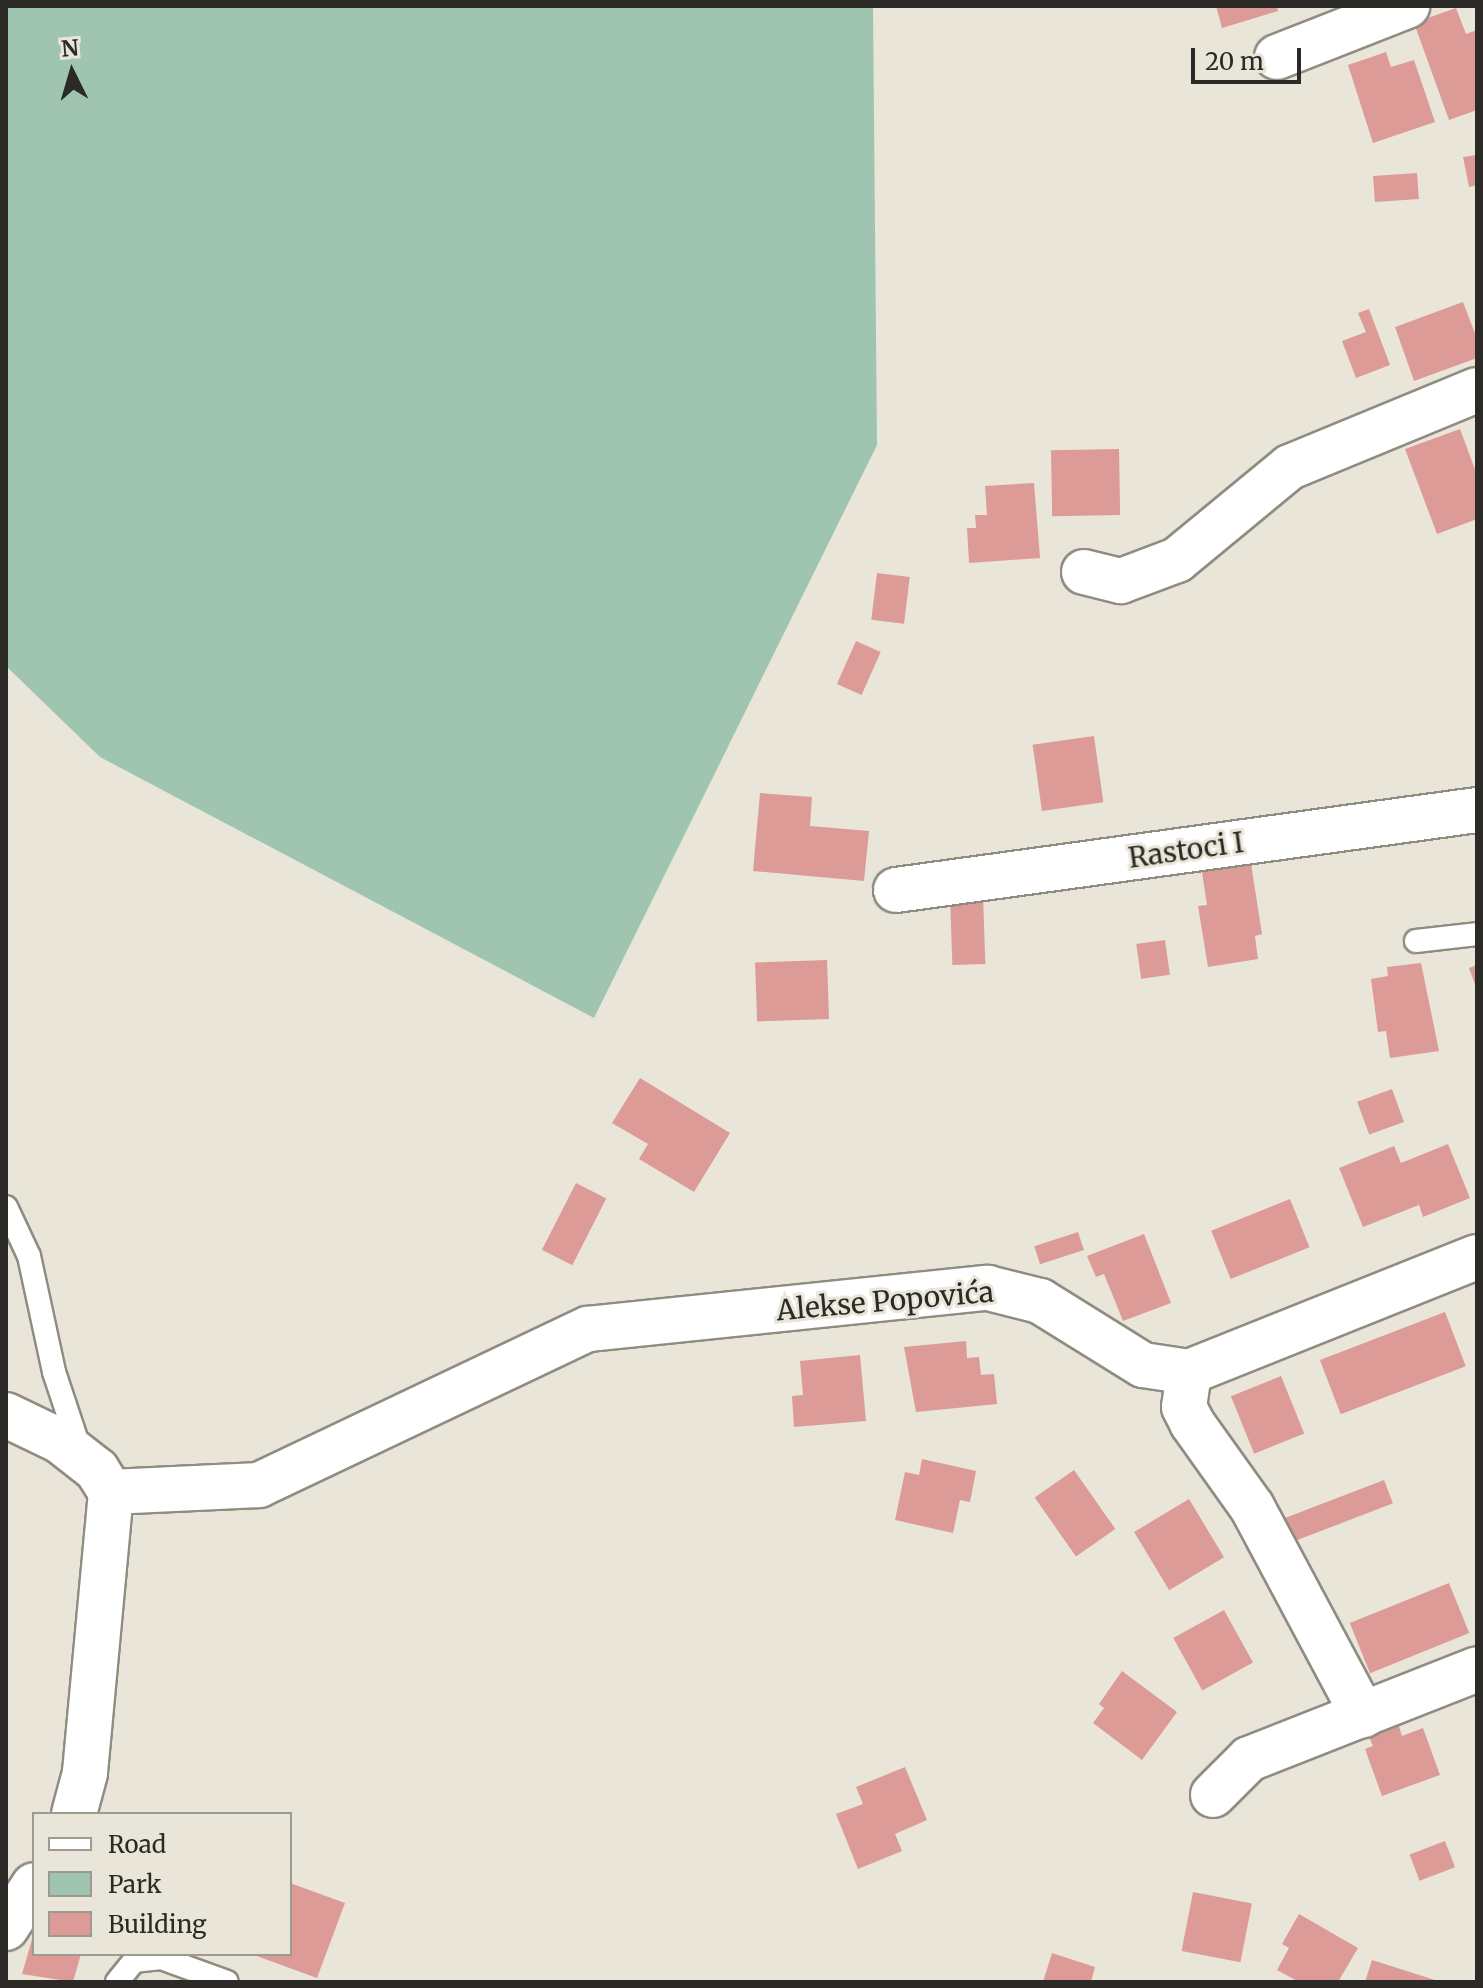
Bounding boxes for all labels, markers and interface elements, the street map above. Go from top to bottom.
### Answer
north arrow [32,32,112,112]
scale bar [1195,32,1305,82]
text: N [60,33,80,63]
text: 20 m [1205,46,1264,77]
street label: Rastoci I [1126,825,1246,875]
street label: Alekse Popovića [775,1275,995,1327]
legend [32,1812,292,1956]
text: Road [108,1829,166,1860]
text: Park [108,1869,161,1900]
text: Building [108,1909,207,1940]

